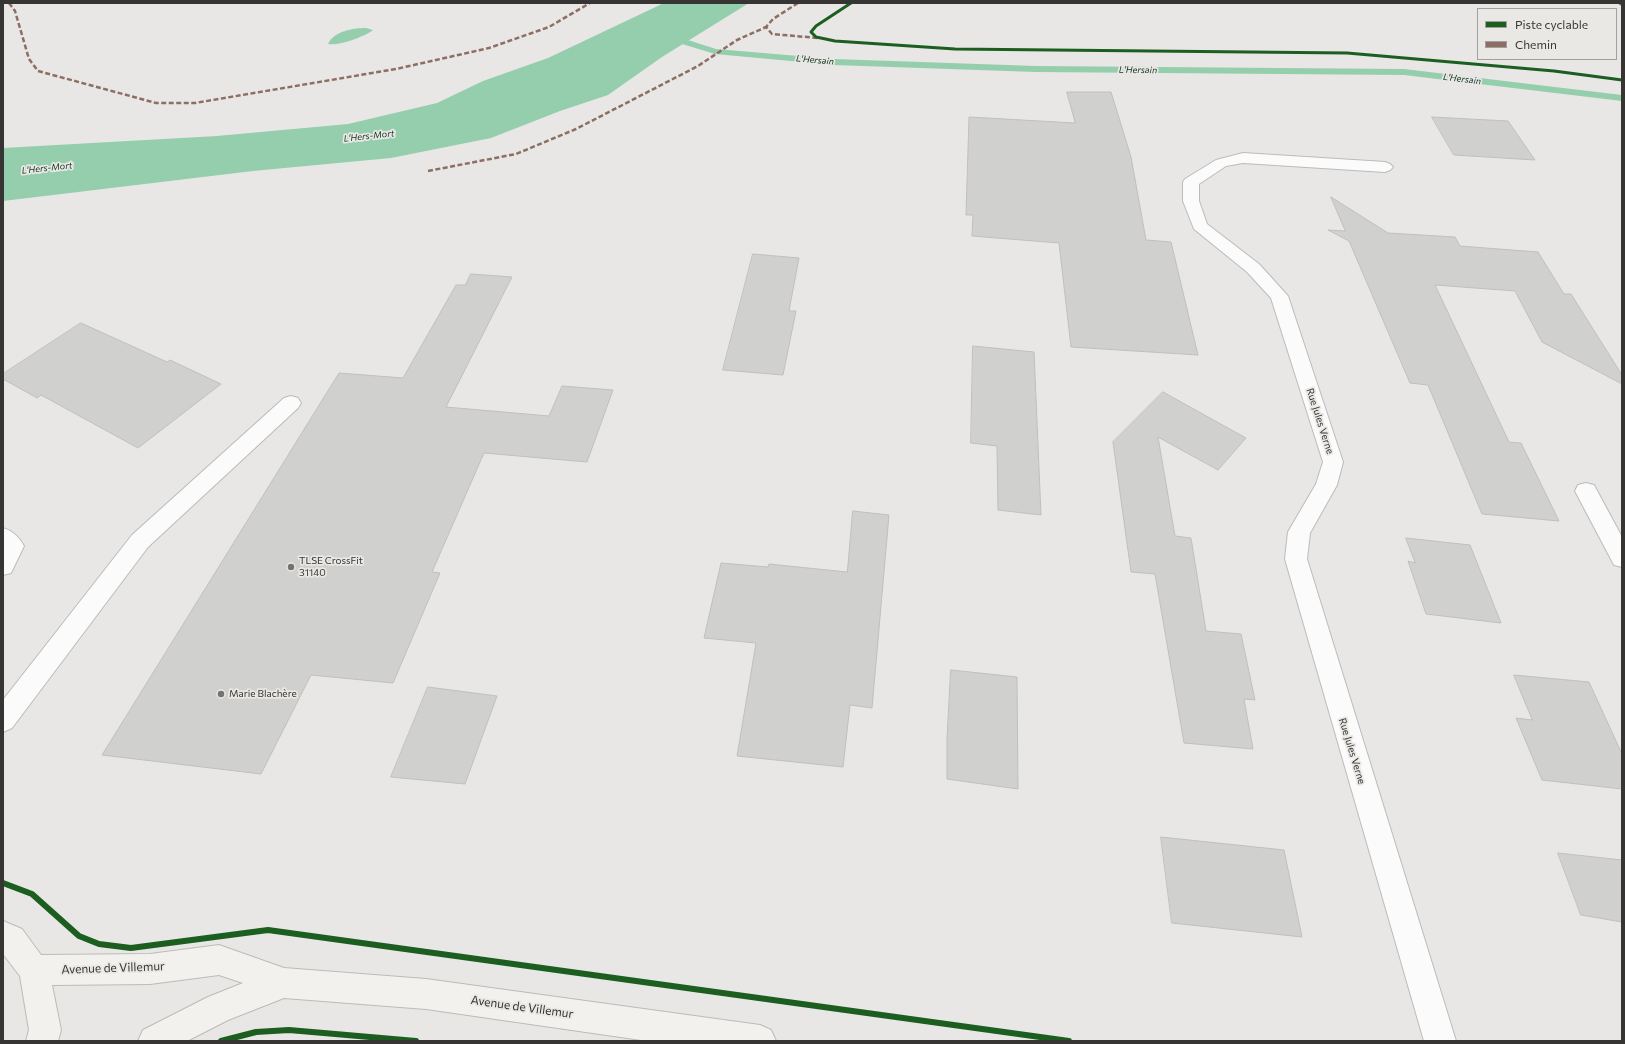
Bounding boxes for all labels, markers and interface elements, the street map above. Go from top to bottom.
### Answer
legend [1477,8,1617,60]
text: Piste cyclable [1515,17,1588,31]
text: Chemin [1515,37,1557,51]
water label: L'Hersain [796,53,834,67]
water label: L'Hersain [1119,64,1157,76]
water label: L'Hersain [1442,71,1482,87]
water label: L'Hers-Mort [343,128,395,144]
water label: L'Hers-Mort [21,160,73,176]
street label: Rue Jules Verne [1304,387,1336,455]
place label: TLSE CrossFit 31140 [299,555,363,578]
marker: TLSE CrossFit 31140 [286,562,296,572]
place label: Marie Blachère [229,688,297,700]
marker: Marie Blachère [216,689,226,699]
street label: Rue Jules Verne [1336,716,1368,786]
street label: Avenue de Villemur [61,959,165,977]
street label: Avenue de Villemur [470,993,574,1021]

